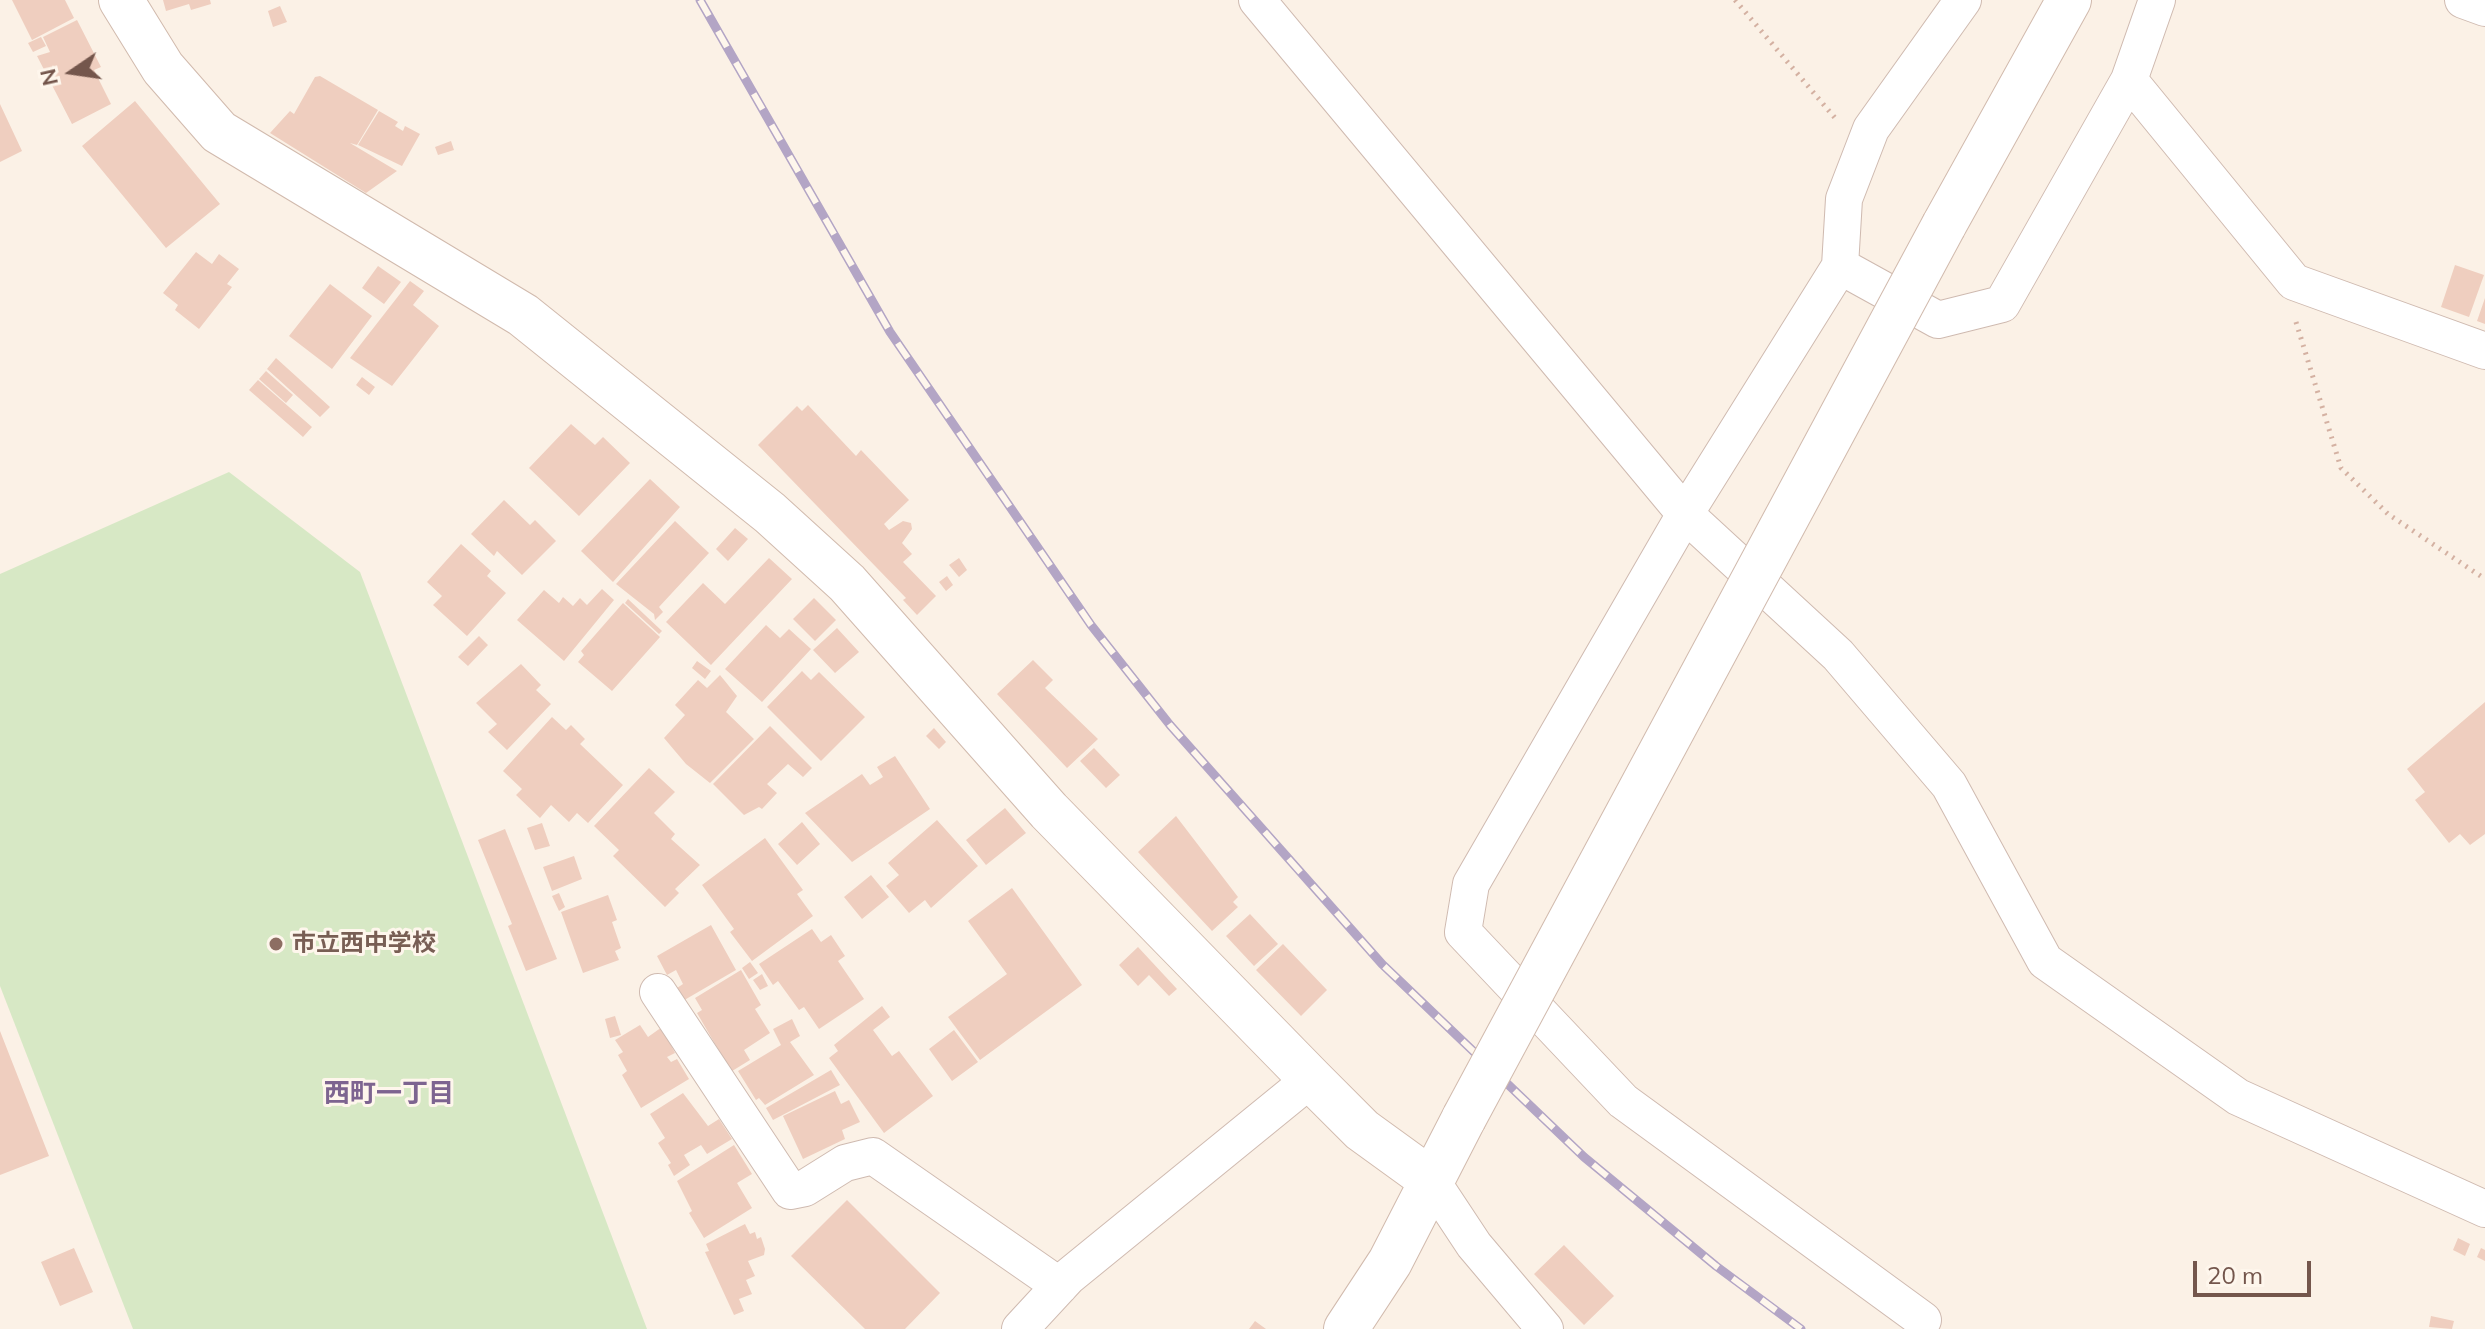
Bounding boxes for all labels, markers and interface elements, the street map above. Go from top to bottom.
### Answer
north arrow [32,32,112,112]
text: N [33,66,64,89]
place label: 市立西中学校 [292,930,436,958]
marker: 市立西中学校 [267,935,285,953]
district label: 西町一丁目 [324,1078,454,1110]
scale bar [2197,1245,2315,1295]
text: 20 m [2207,1260,2263,1290]

